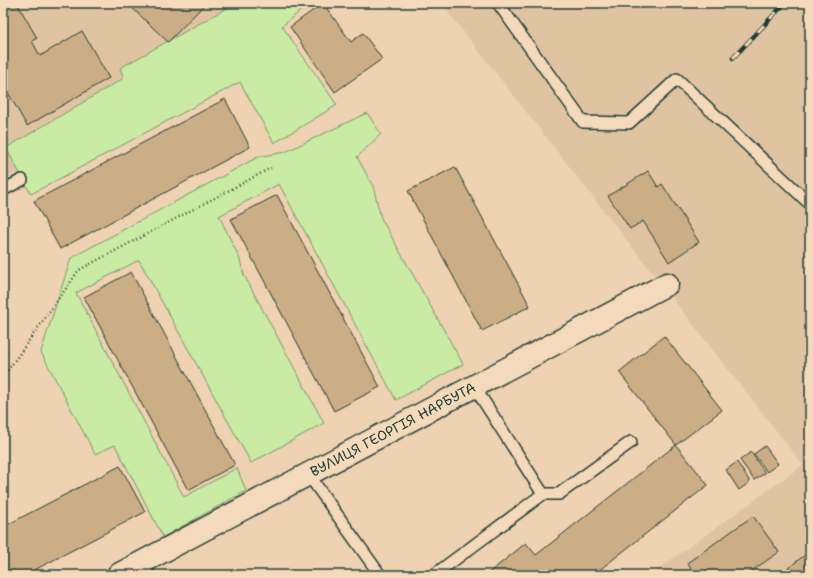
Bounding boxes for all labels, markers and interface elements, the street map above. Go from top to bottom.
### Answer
street label: ВУЛИЦЯ ГЕОРГІЯ НАРБУТА [307,378,479,481]

